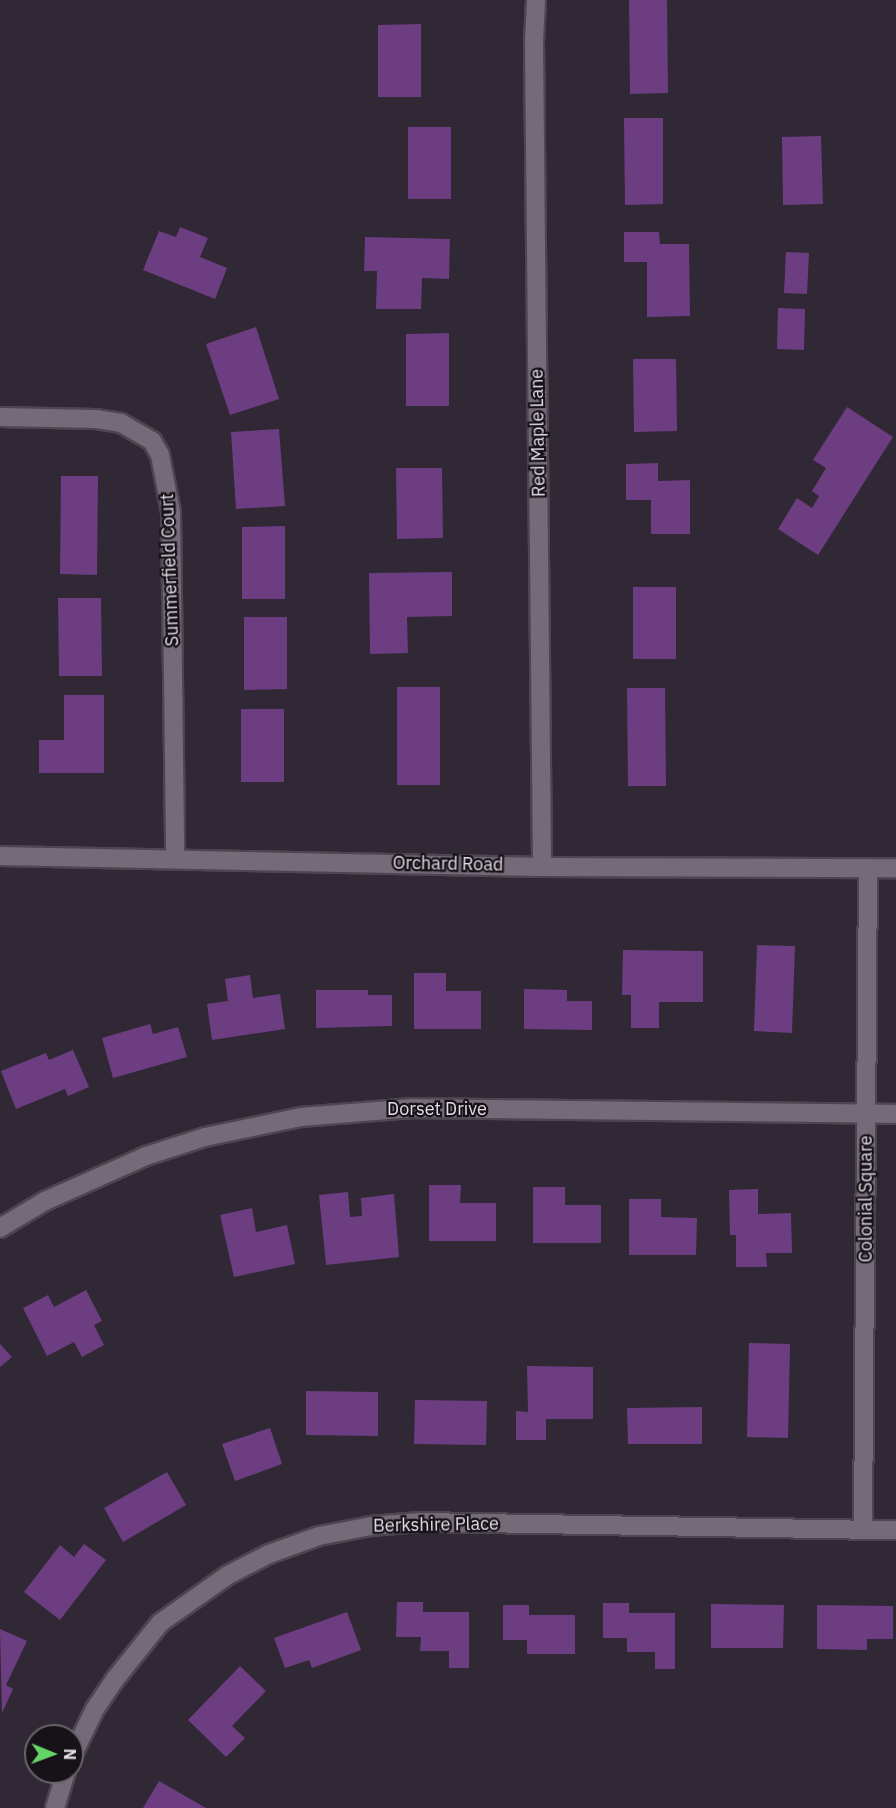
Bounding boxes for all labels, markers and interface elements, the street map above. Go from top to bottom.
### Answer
street label: Red Maple Lane [526,369,550,497]
street label: Summerfield Court [157,493,183,647]
street label: Orchard Road [392,852,504,876]
street label: Dorset Drive [387,1098,487,1120]
street label: Colonial Square [855,1136,877,1262]
street label: Berkshire Place [373,1513,499,1537]
north arrow [24,1724,84,1784]
text: N [60,1748,80,1760]

